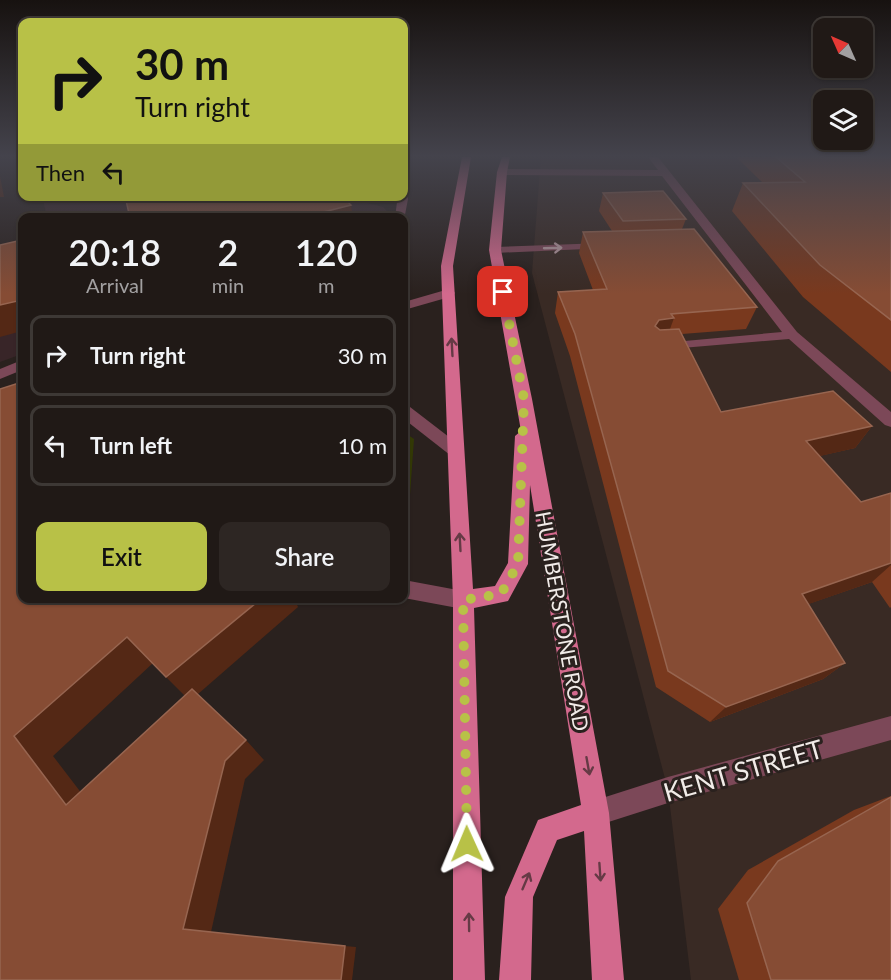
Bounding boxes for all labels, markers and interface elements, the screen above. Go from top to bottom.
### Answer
north arrow [813,18,873,78]
map controls [813,18,873,150]
text: 30 m [135,39,229,89]
icon: right [36,42,114,120]
text: Turn right [135,90,250,123]
button: layers [813,90,873,150]
icon: left [97,156,130,189]
text: Then [36,159,85,186]
text: 20:18 [69,230,161,274]
text: 2 [218,230,238,274]
text: 120 [295,230,357,274]
one-way arrow [543,242,563,254]
pin [477,266,528,317]
text: Arrival [86,273,144,297]
text: min [212,273,244,297]
text: m [318,273,334,297]
icon: arrive [486,275,519,308]
one-way arrow [446,337,457,357]
icon: right [39,339,72,372]
text: Turn right [90,342,185,369]
text: 30 m [338,342,387,369]
icon: left [39,429,72,462]
text: Turn left [90,432,172,459]
text: 10 m [338,432,387,459]
street label: HUMBERSTONE ROAD [531,509,595,733]
button: Exit [36,522,207,591]
button: Share [219,522,390,591]
one-way arrow [455,532,466,552]
street label: KENT STREET [660,732,826,808]
one-way arrow [583,756,594,776]
position arrow [435,812,499,876]
one-way arrow [595,861,606,881]
one-way arrow [521,872,532,891]
one-way arrow [463,912,474,932]

